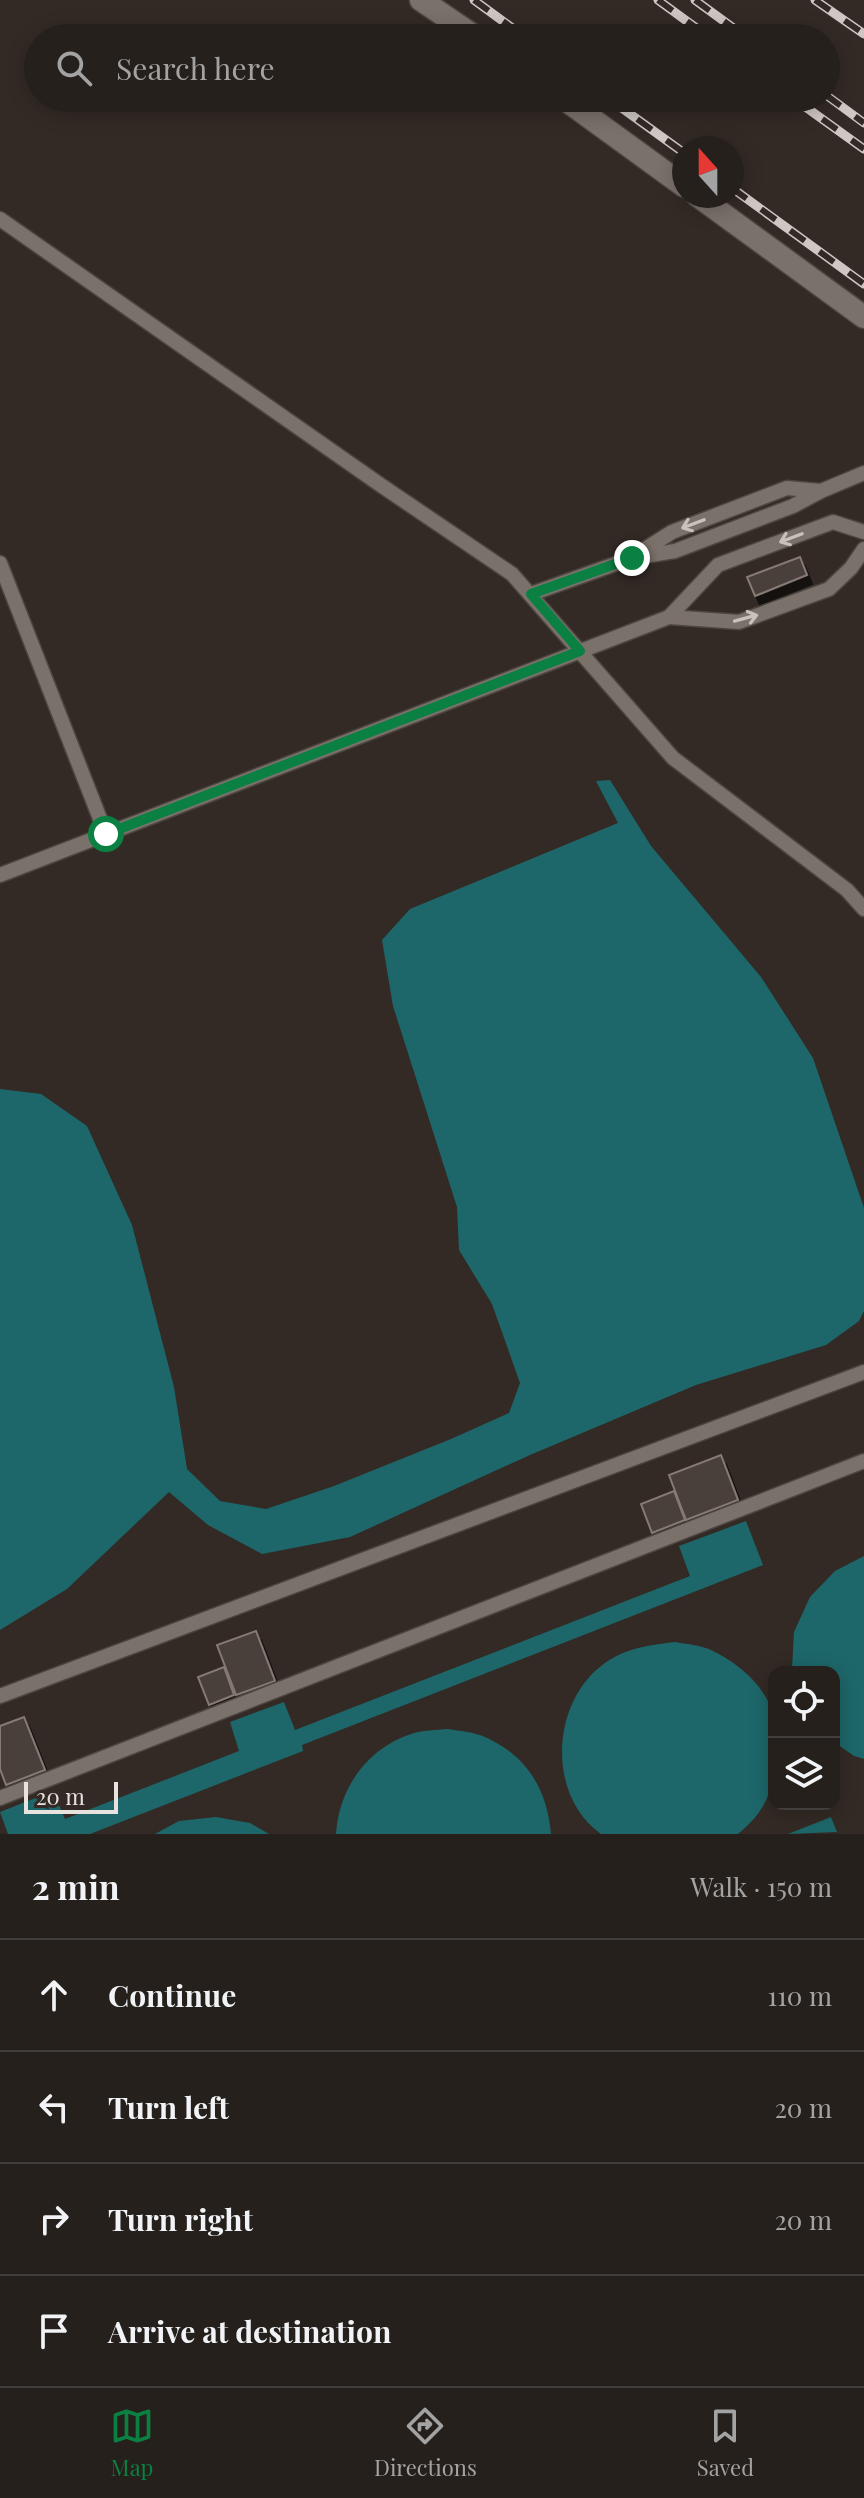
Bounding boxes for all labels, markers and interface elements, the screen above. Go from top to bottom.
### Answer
search box [24,24,840,112]
icon: search [52,46,96,90]
text: Search here [116,48,275,88]
north arrow [672,136,744,208]
one-way arrow [681,518,706,532]
one-way arrow [779,532,804,546]
route end [614,540,650,576]
one-way arrow [733,610,759,625]
route start [88,816,124,852]
map controls [768,1666,840,1810]
button: locate [768,1666,840,1738]
button: layers [768,1738,840,1810]
scale bar [24,1778,118,1814]
text: 20 m [36,1781,85,1811]
text: 2 min [32,1863,120,1909]
text: Walk · 150 m [690,1869,832,1904]
icon: ahead [32,1973,76,2017]
text: Continue [108,1975,236,2015]
text: 110 m [768,1978,832,2013]
icon: left [32,2085,76,2129]
text: Turn left [108,2087,229,2127]
text: 20 m [774,2090,832,2125]
icon: right [32,2197,76,2241]
text: Turn right [108,2199,253,2239]
text: 20 m [774,2202,832,2237]
icon: arrive [32,2309,76,2353]
text: Arrive at destination [108,2311,391,2351]
tab: Map [110,2404,154,2482]
tab: Directions [374,2404,477,2482]
tab: Saved [697,2404,754,2482]

